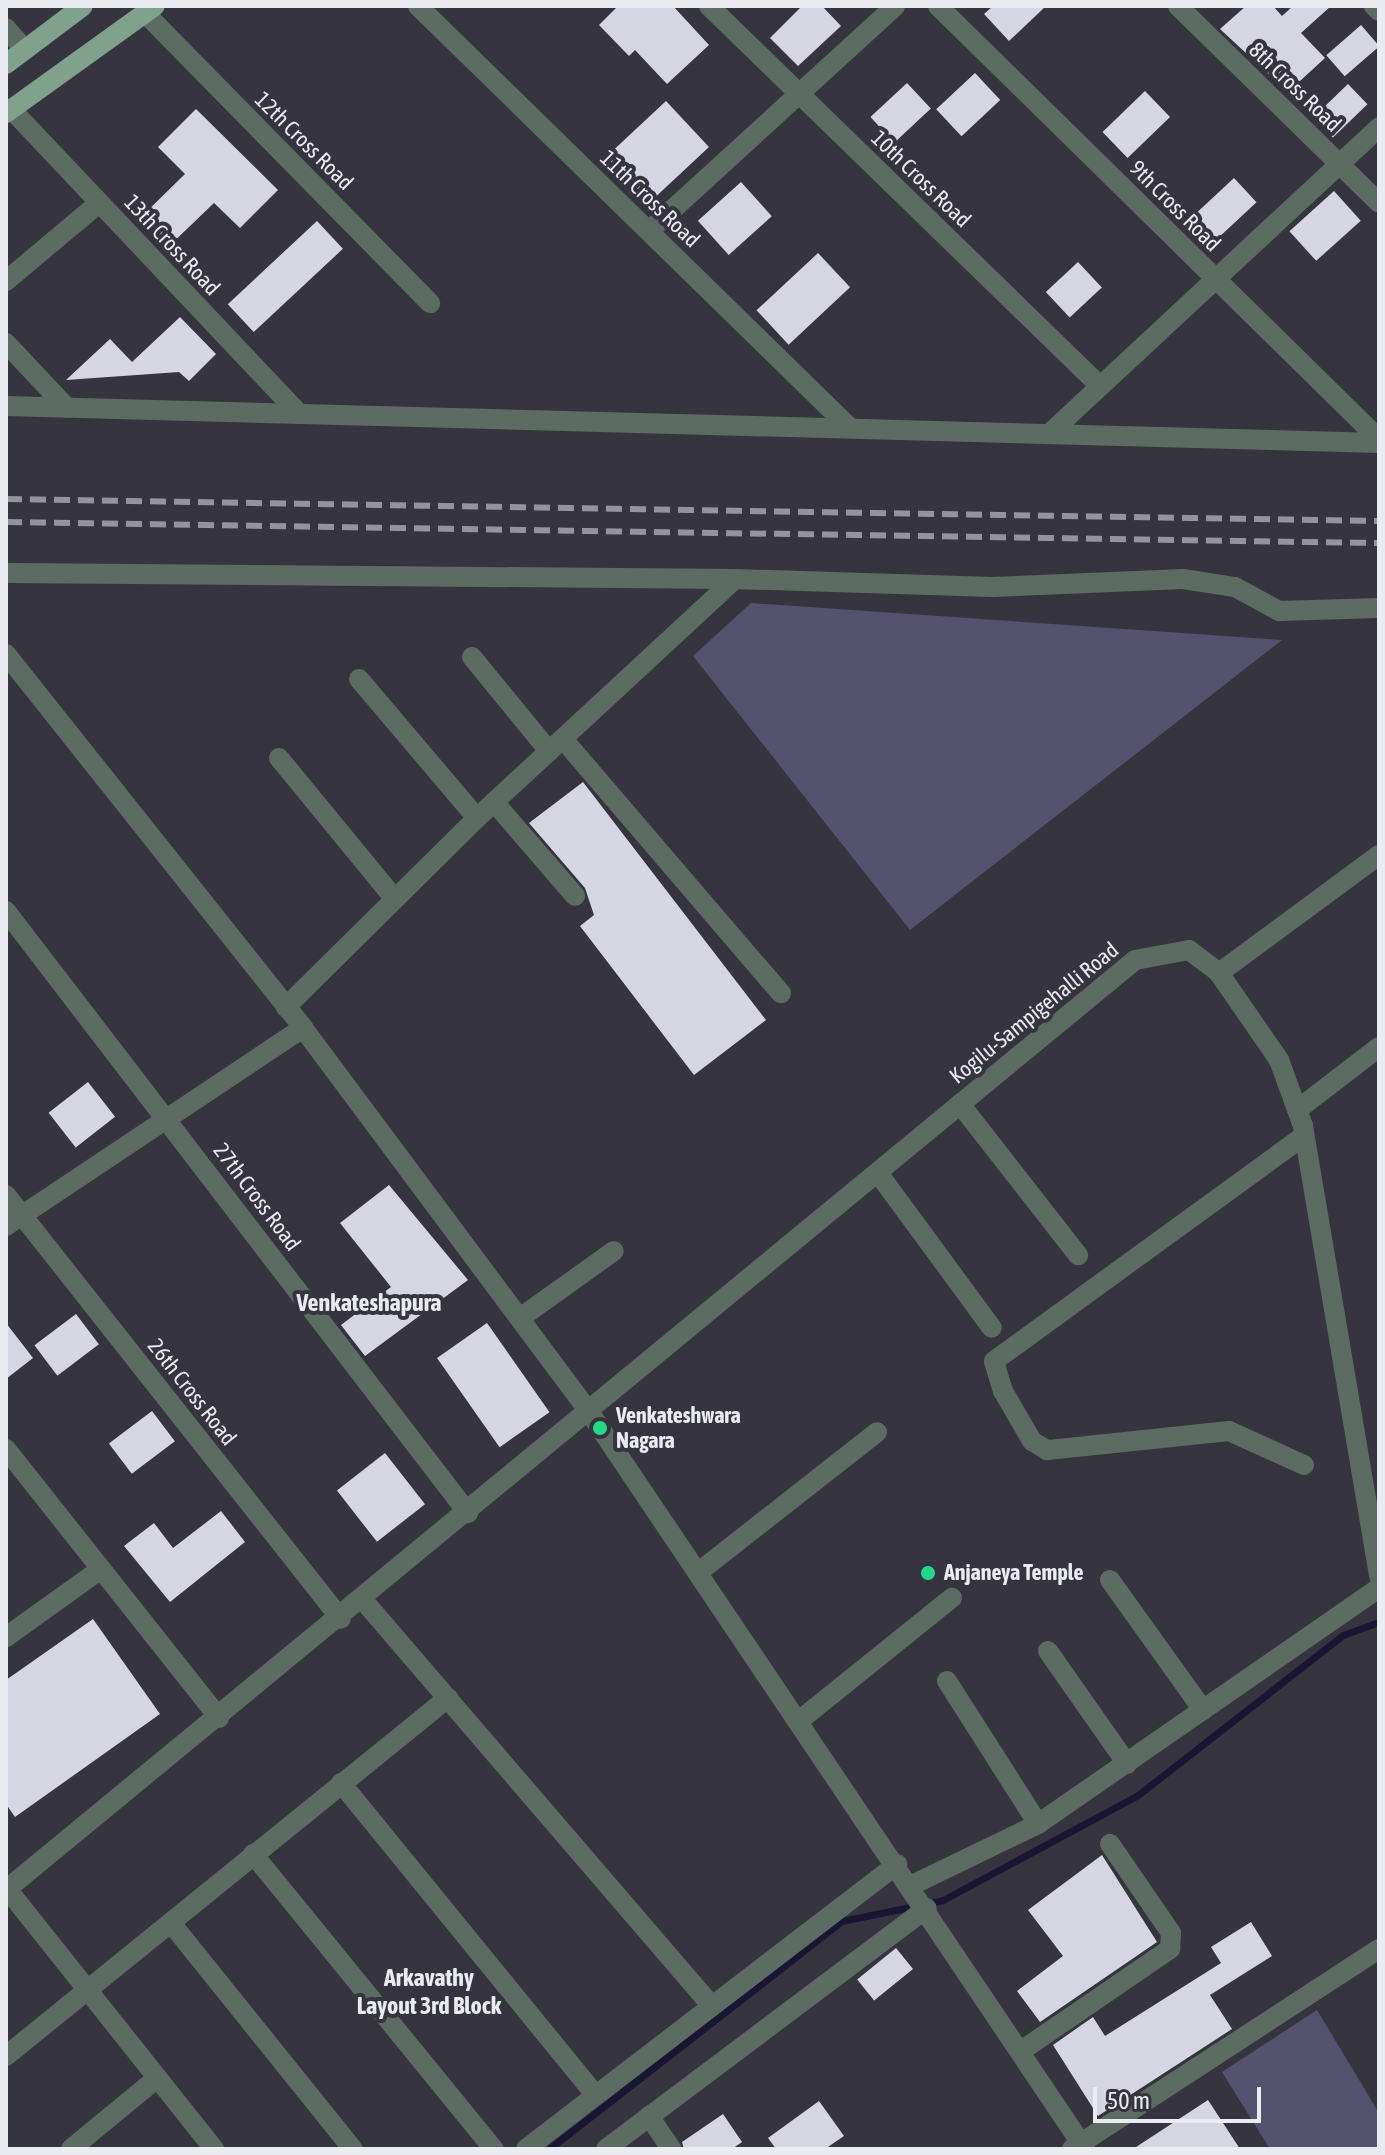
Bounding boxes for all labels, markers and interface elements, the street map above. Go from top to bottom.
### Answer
street label: 8th Cross Road [1244,37,1346,137]
street label: 12th Cross Road [249,86,359,196]
street label: 10th Cross Road [866,125,976,233]
street label: 11th Cross Road [595,145,705,253]
street label: 9th Cross Road [1124,155,1226,257]
street label: 13th Cross Road [119,189,225,301]
street label: Kogilu-Sampigehalli Road [944,937,1124,1089]
street label: 27th Cross Road [208,1138,306,1256]
district label: Venkateshapura [297,1289,441,1317]
street label: 26th Cross Road [142,1333,242,1451]
place label: Venkateshwara Nagara [616,1402,741,1454]
marker: Venkateshwara Nagara [591,1419,609,1437]
place label: Anjaneya Temple [944,1560,1083,1586]
marker: Anjaneya Temple [919,1564,937,1582]
district label: Arkavathy Layout 3rd Block [357,1964,501,2020]
scale bar [1097,2071,1265,2121]
text: 50 m [1107,2087,1150,2114]

